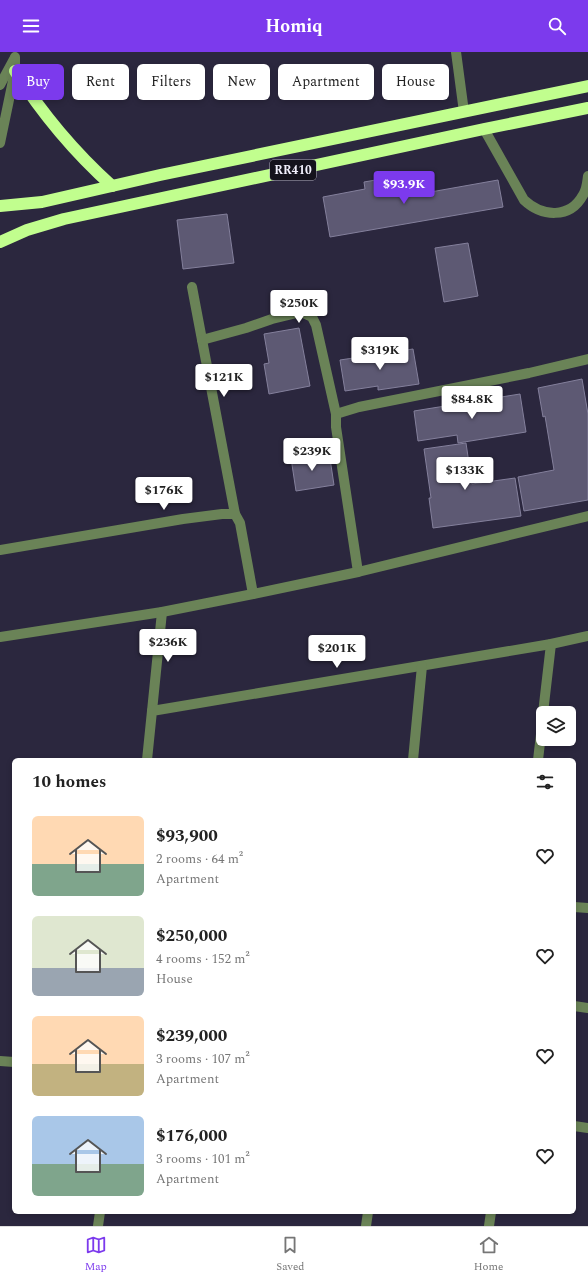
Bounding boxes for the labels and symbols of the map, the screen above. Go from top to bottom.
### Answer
road number: RR410 [270,160,316,180]
pin: $93.9K [371,171,437,205]
pin: $250K [271,290,327,324]
pin: $319K [352,337,408,371]
pin: $121K [196,364,252,398]
pin: $84.8K [439,386,505,420]
pin: $239K [284,438,340,472]
pin: $133K [437,457,493,491]
pin: $176K [136,477,192,511]
pin: $236K [140,629,196,663]
pin: $201K [309,635,365,669]

